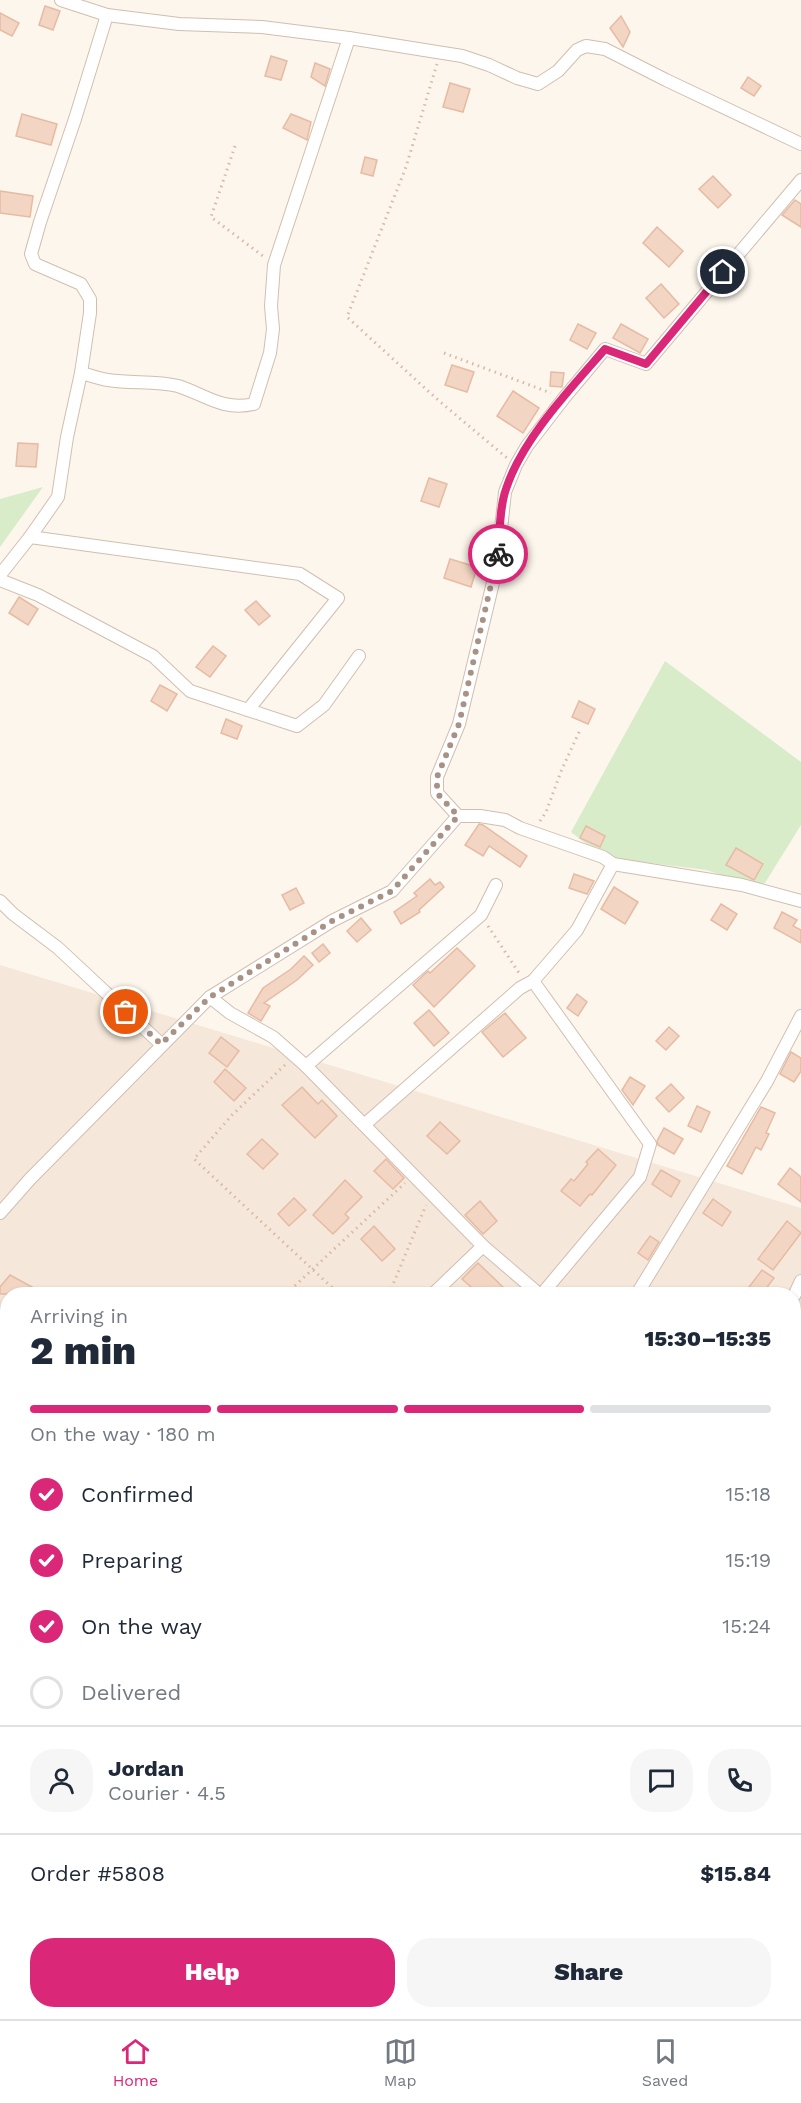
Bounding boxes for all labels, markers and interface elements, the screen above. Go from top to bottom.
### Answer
pin [697,246,748,297]
icon: home [706,255,739,288]
courier [468,524,528,584]
icon: bike [482,538,515,571]
pin [100,986,151,1037]
icon: bag [109,995,142,1028]
text: Arriving in [30,1304,128,1328]
text: 15:30–15:35 [644,1326,771,1351]
text: 2 min [30,1328,136,1373]
text: On the way · 180 m [30,1422,216,1446]
icon: check [30,1478,63,1511]
text: Confirmed [81,1482,194,1507]
text: 15:18 [726,1482,771,1506]
icon: check [30,1544,63,1577]
text: Preparing [81,1548,182,1573]
text: 15:19 [726,1548,771,1572]
icon: check [30,1610,63,1643]
text: On the way [81,1614,202,1639]
text: 15:24 [722,1614,771,1638]
text: Delivered [81,1680,181,1705]
button: person [30,1749,93,1812]
button: chat [630,1749,693,1812]
button: phone [708,1749,771,1812]
text: Jordan [108,1756,184,1781]
text: Courier · 4.5 [108,1781,226,1805]
text: Order #5808 [30,1861,165,1886]
text: $15.84 [700,1861,771,1886]
button: Help [30,1938,395,2007]
button: Share [407,1938,771,2007]
tab: Home [113,2035,158,2090]
tab: Map [384,2035,417,2090]
tab: Saved [642,2035,688,2090]

